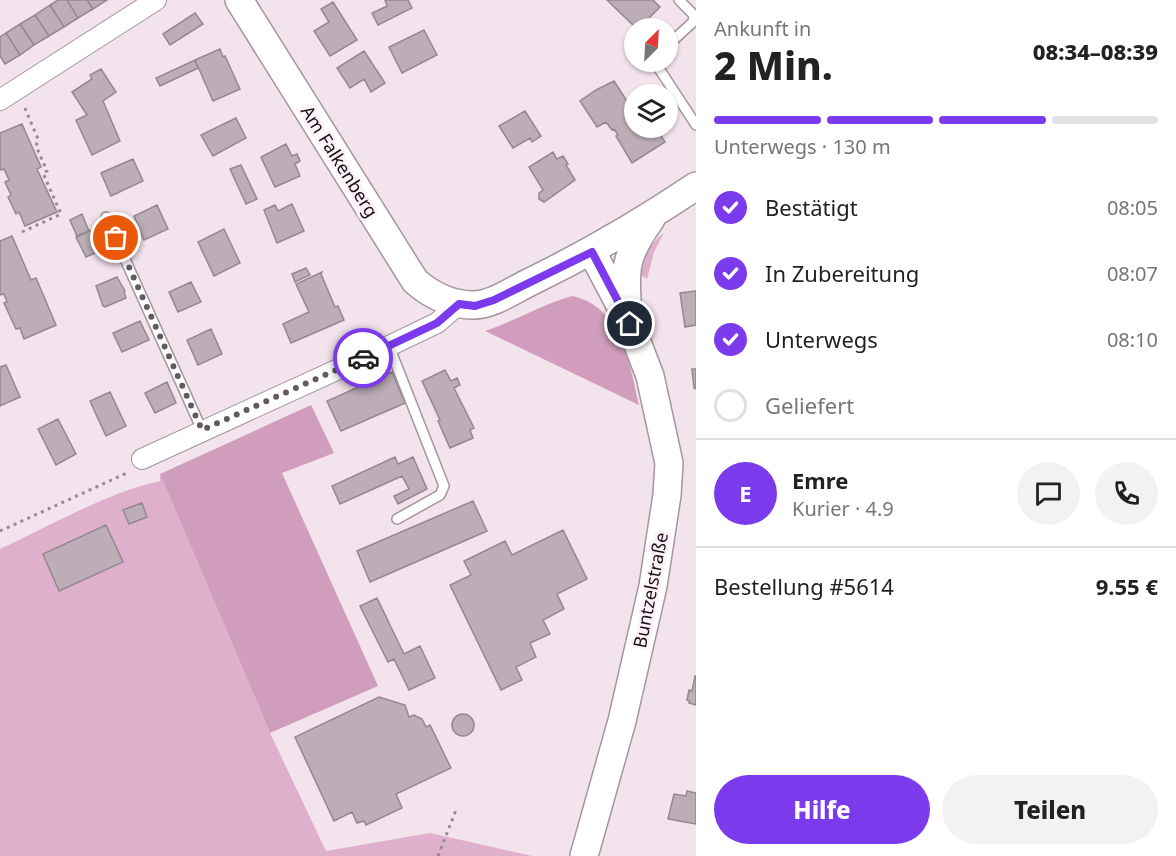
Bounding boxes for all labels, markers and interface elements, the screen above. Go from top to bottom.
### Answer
text: Ankunft in [714,15,811,42]
north arrow [624,18,678,72]
map controls [624,18,678,138]
text: 08:34–08:39 [1033,36,1158,66]
text: 2 Min. [714,38,833,91]
button: layers [624,84,678,138]
street label: Am Falkenberg [296,101,384,221]
text: Unterwegs · 130 m [714,133,891,160]
icon: check [714,191,747,224]
text: Bestätigt [765,192,858,222]
text: 08:05 [1107,194,1158,221]
pin [90,212,141,263]
icon: bag [99,221,132,254]
icon: check [714,257,747,290]
text: In Zubereitung [765,258,919,288]
text: 08:07 [1107,260,1158,287]
pin [604,298,655,349]
icon: home [613,307,646,340]
icon: check [714,323,747,356]
text: Unterwegs [765,324,878,354]
text: 08:10 [1107,326,1158,353]
courier [333,328,393,388]
icon: car [347,342,380,375]
text: Geliefert [765,390,854,420]
button: chat [1017,462,1080,525]
button: phone [1095,462,1158,525]
text: Emre [792,465,848,495]
text: E [739,478,752,508]
text: Kurier · 4.9 [792,495,894,522]
street label: Buntzelstraße [627,530,673,650]
text: Bestellung #5614 [714,571,894,601]
text: 9.55 € [1096,571,1158,601]
button: Hilfe [714,775,930,844]
button: Teilen [942,775,1158,844]

